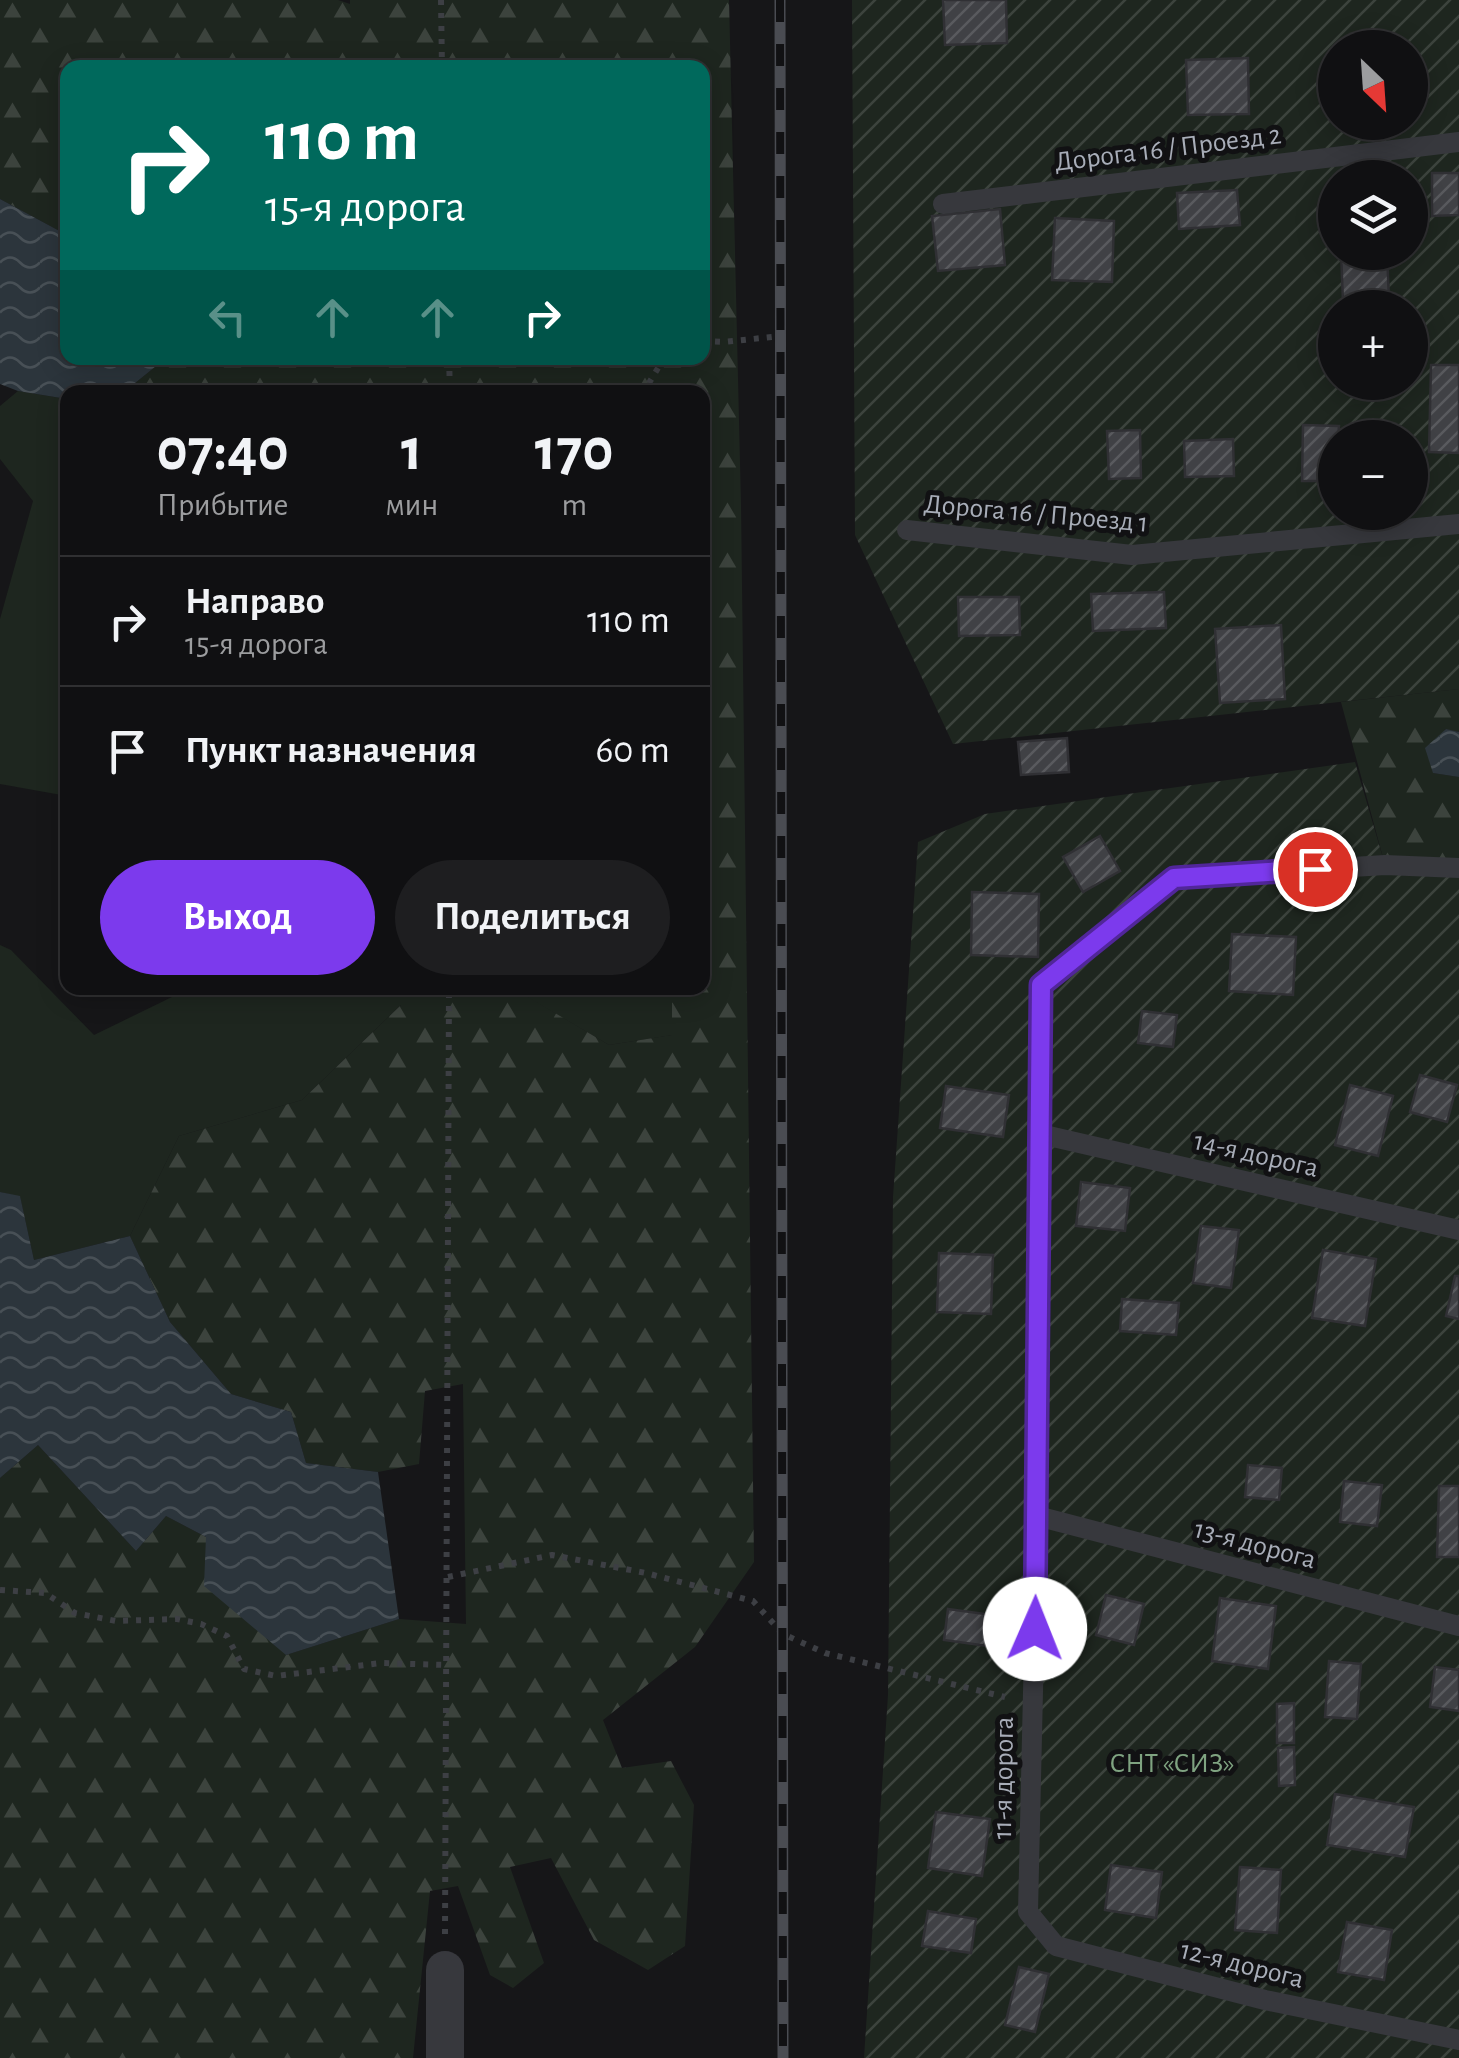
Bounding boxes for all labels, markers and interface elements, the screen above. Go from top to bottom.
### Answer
north arrow [1318,30,1428,140]
map controls [1318,30,1428,530]
icon: right [100,100,230,230]
text: 110 m [265,103,419,173]
street label: Дорога 16 / Проезд 2 [1053,121,1283,177]
button: layers [1318,160,1428,270]
text: 15-я дорога [265,185,466,230]
icon: left [200,290,255,345]
icon: ahead [305,290,360,345]
icon: ahead [410,290,465,345]
icon: right [515,290,570,345]
button: + [1318,290,1428,400]
button: − [1318,420,1428,530]
text: 07:40 [156,421,289,481]
text: 1 [401,421,423,481]
text: 170 [535,421,614,481]
text: Прибытие [157,489,289,521]
text: мин [385,489,438,521]
text: m [561,489,587,521]
street label: Дорога 16 / Проезд 1 [923,490,1149,538]
text: Направо [185,583,324,621]
icon: right [100,594,155,649]
text: 110 m [587,602,670,640]
text: 15-я дорога [185,628,328,660]
icon: arrive [100,724,155,779]
text: Пункт назначения [185,732,477,770]
text: 60 m [595,732,670,770]
pin [1273,827,1358,912]
icon: arrive [1288,842,1343,897]
button: Выход [100,860,375,975]
button: Поделиться [395,860,670,975]
street label: 14-я дорога [1191,1127,1321,1183]
street label: 13-я дорога [1191,1515,1319,1575]
position arrow [983,1577,1087,1681]
street label: 11-я дорога [989,1716,1019,1840]
park label: СНТ «СИЗ» [1109,1750,1235,1778]
street label: 12-я дорога [1177,1936,1307,1994]

